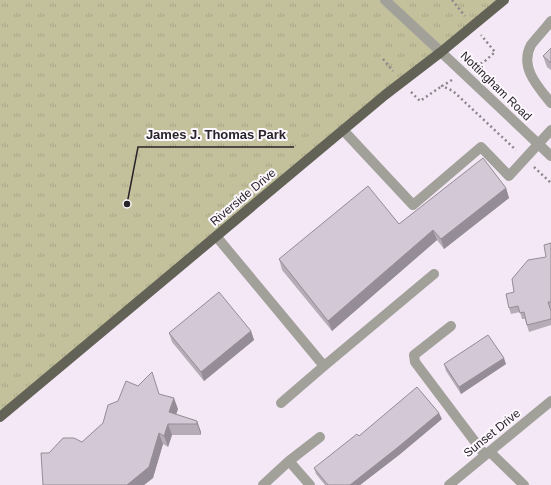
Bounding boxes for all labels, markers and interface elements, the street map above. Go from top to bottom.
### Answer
street label: Nottingham Road [458,49,534,123]
callout: James J. Thomas Park [138,122,294,147]
text: James J. Thomas Park [146,127,287,142]
street label: Riverside Drive [207,165,279,229]
street label: Sunset Drive [461,406,523,460]

